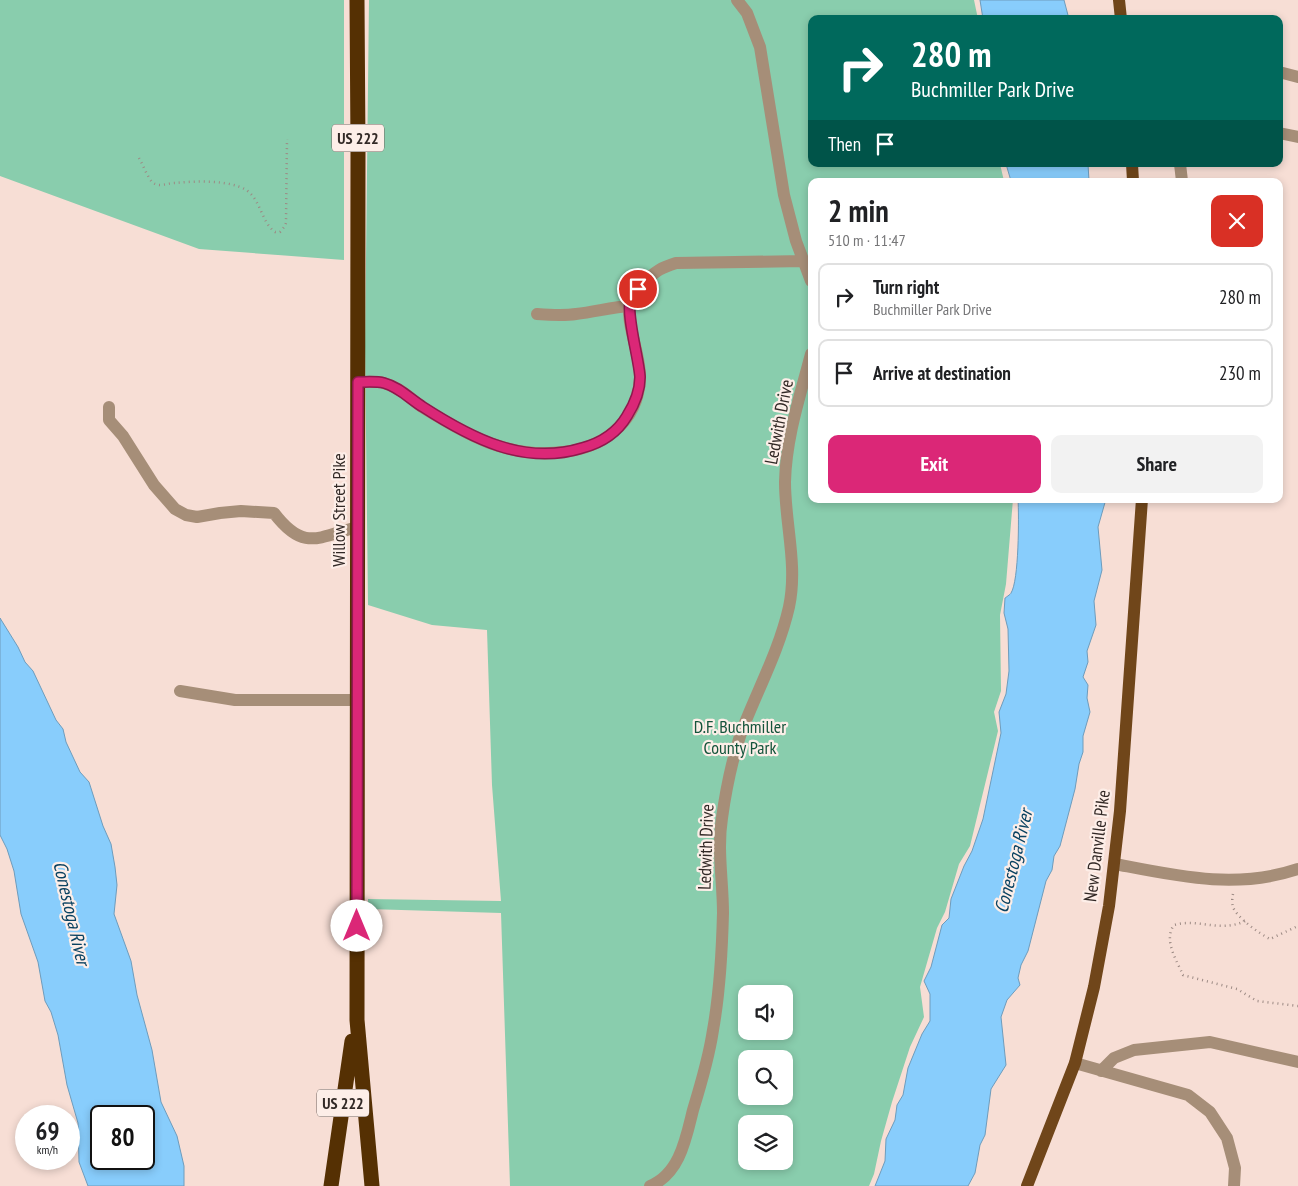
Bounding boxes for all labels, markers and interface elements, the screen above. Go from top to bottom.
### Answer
text: 280 m [911,31,992,77]
icon: right [828,35,893,100]
text: Buchmiller Park Drive [911,75,1074,103]
road number: US 222 [332,125,384,152]
icon: arrive [871,130,899,158]
text: Then [828,132,861,156]
text: 2 min [828,191,889,230]
button: close [1211,195,1263,247]
text: 510 m · 11:47 [828,230,906,250]
pin [617,268,659,310]
icon: arrive [624,275,652,303]
text: Turn right [873,275,939,299]
icon: right [830,283,858,311]
text: 280 m [1219,285,1261,309]
text: Buchmiller Park Drive [873,299,992,319]
icon: arrive [830,359,858,387]
text: Arrive at destination [873,361,1011,385]
text: 230 m [1219,361,1261,385]
street label: Ledwith Drive [759,378,798,466]
button: Exit [828,435,1041,493]
button: Share [1051,435,1263,493]
street label: Willow Street Pike [327,453,350,567]
park label: D.F. Buchmiller County Park [694,715,786,759]
street label: New Danville Pike [1078,789,1115,903]
street label: Ledwith Drive [693,804,718,890]
water label: Conestoga River [989,804,1038,915]
water label: Conestoga River [48,859,96,970]
position arrow [330,899,382,951]
map controls [738,985,793,1170]
button: sound [738,985,793,1040]
button: search [738,1050,793,1105]
road number: US 222 [317,1090,369,1116]
speed limit sign: 80 [90,1105,155,1170]
text: 69 [36,1115,59,1147]
button: layers [738,1115,793,1170]
text: km/h [37,1142,58,1157]

